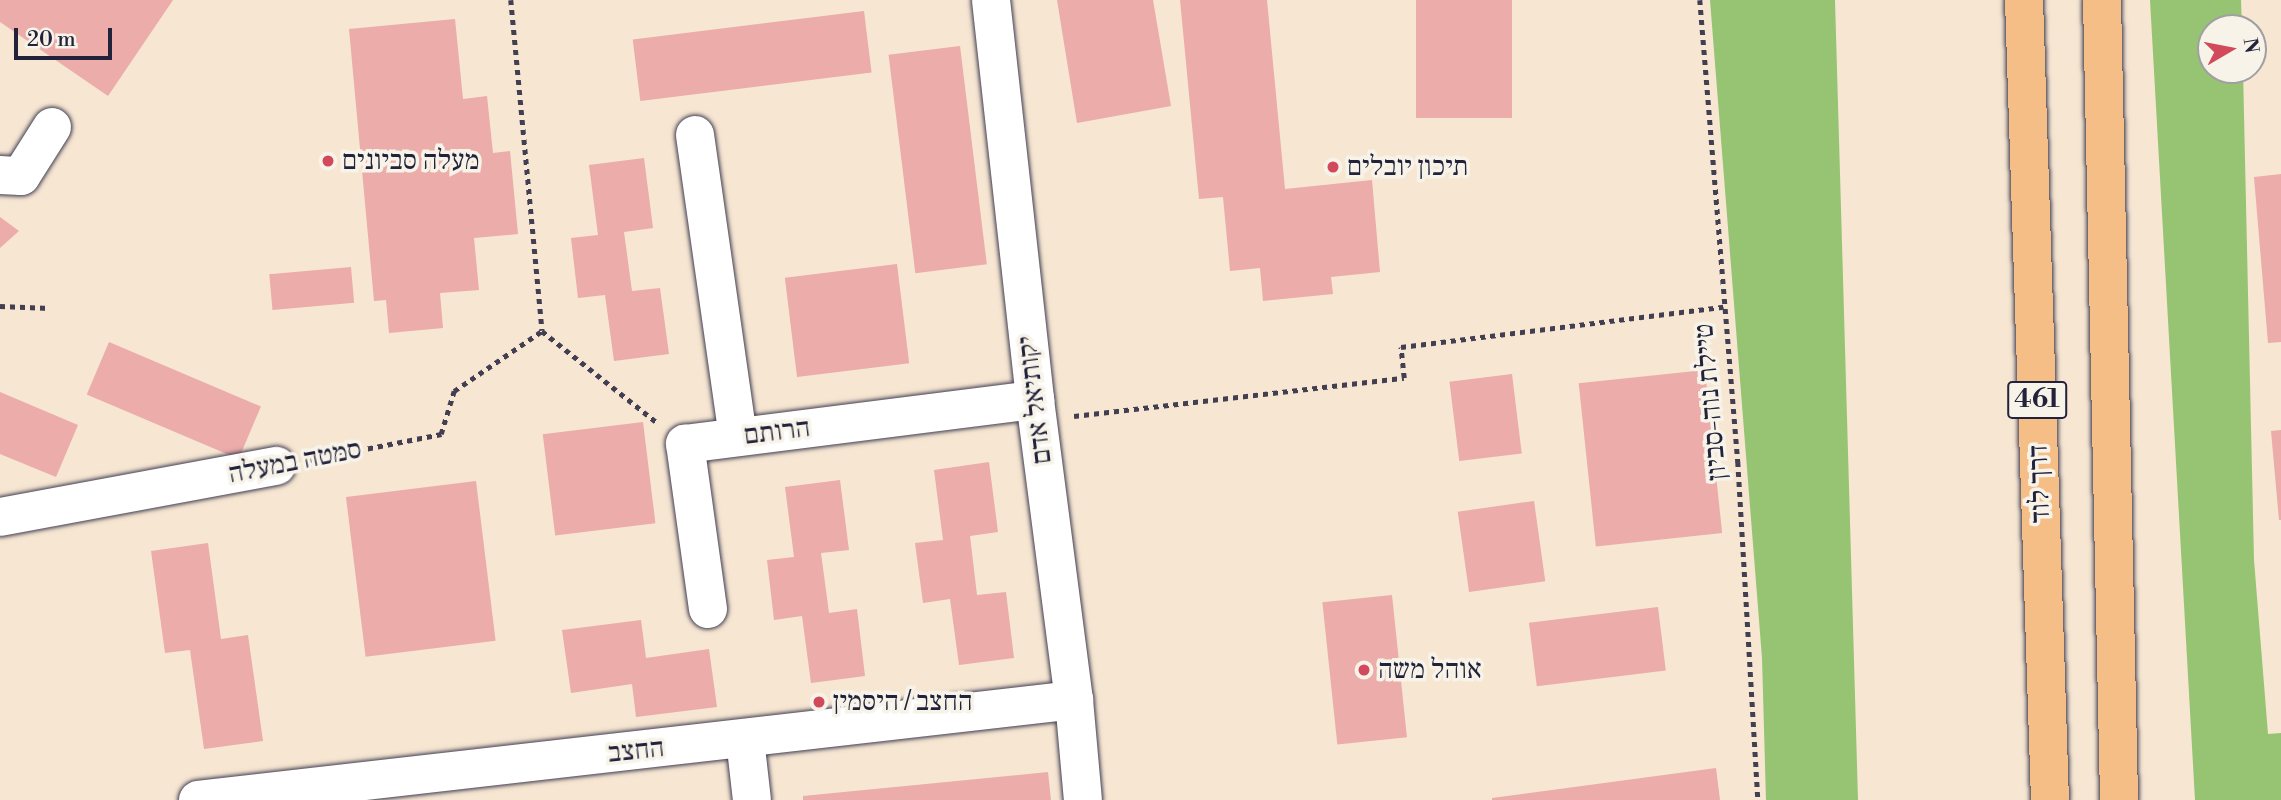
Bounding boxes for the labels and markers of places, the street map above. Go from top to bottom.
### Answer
place label: מעלה סביונים [342,144,479,178]
place label: תיכון יובלים [1347,150,1468,184]
marker: מעלה סביונים [320,153,336,169]
marker: תיכון יובלים [1325,159,1341,175]
place label: אוהל משה [1378,653,1482,687]
marker: אוהל משה [1356,662,1372,678]
place label: החצב / היסמין [833,685,973,719]
marker: החצב / היסמין [811,694,827,710]

